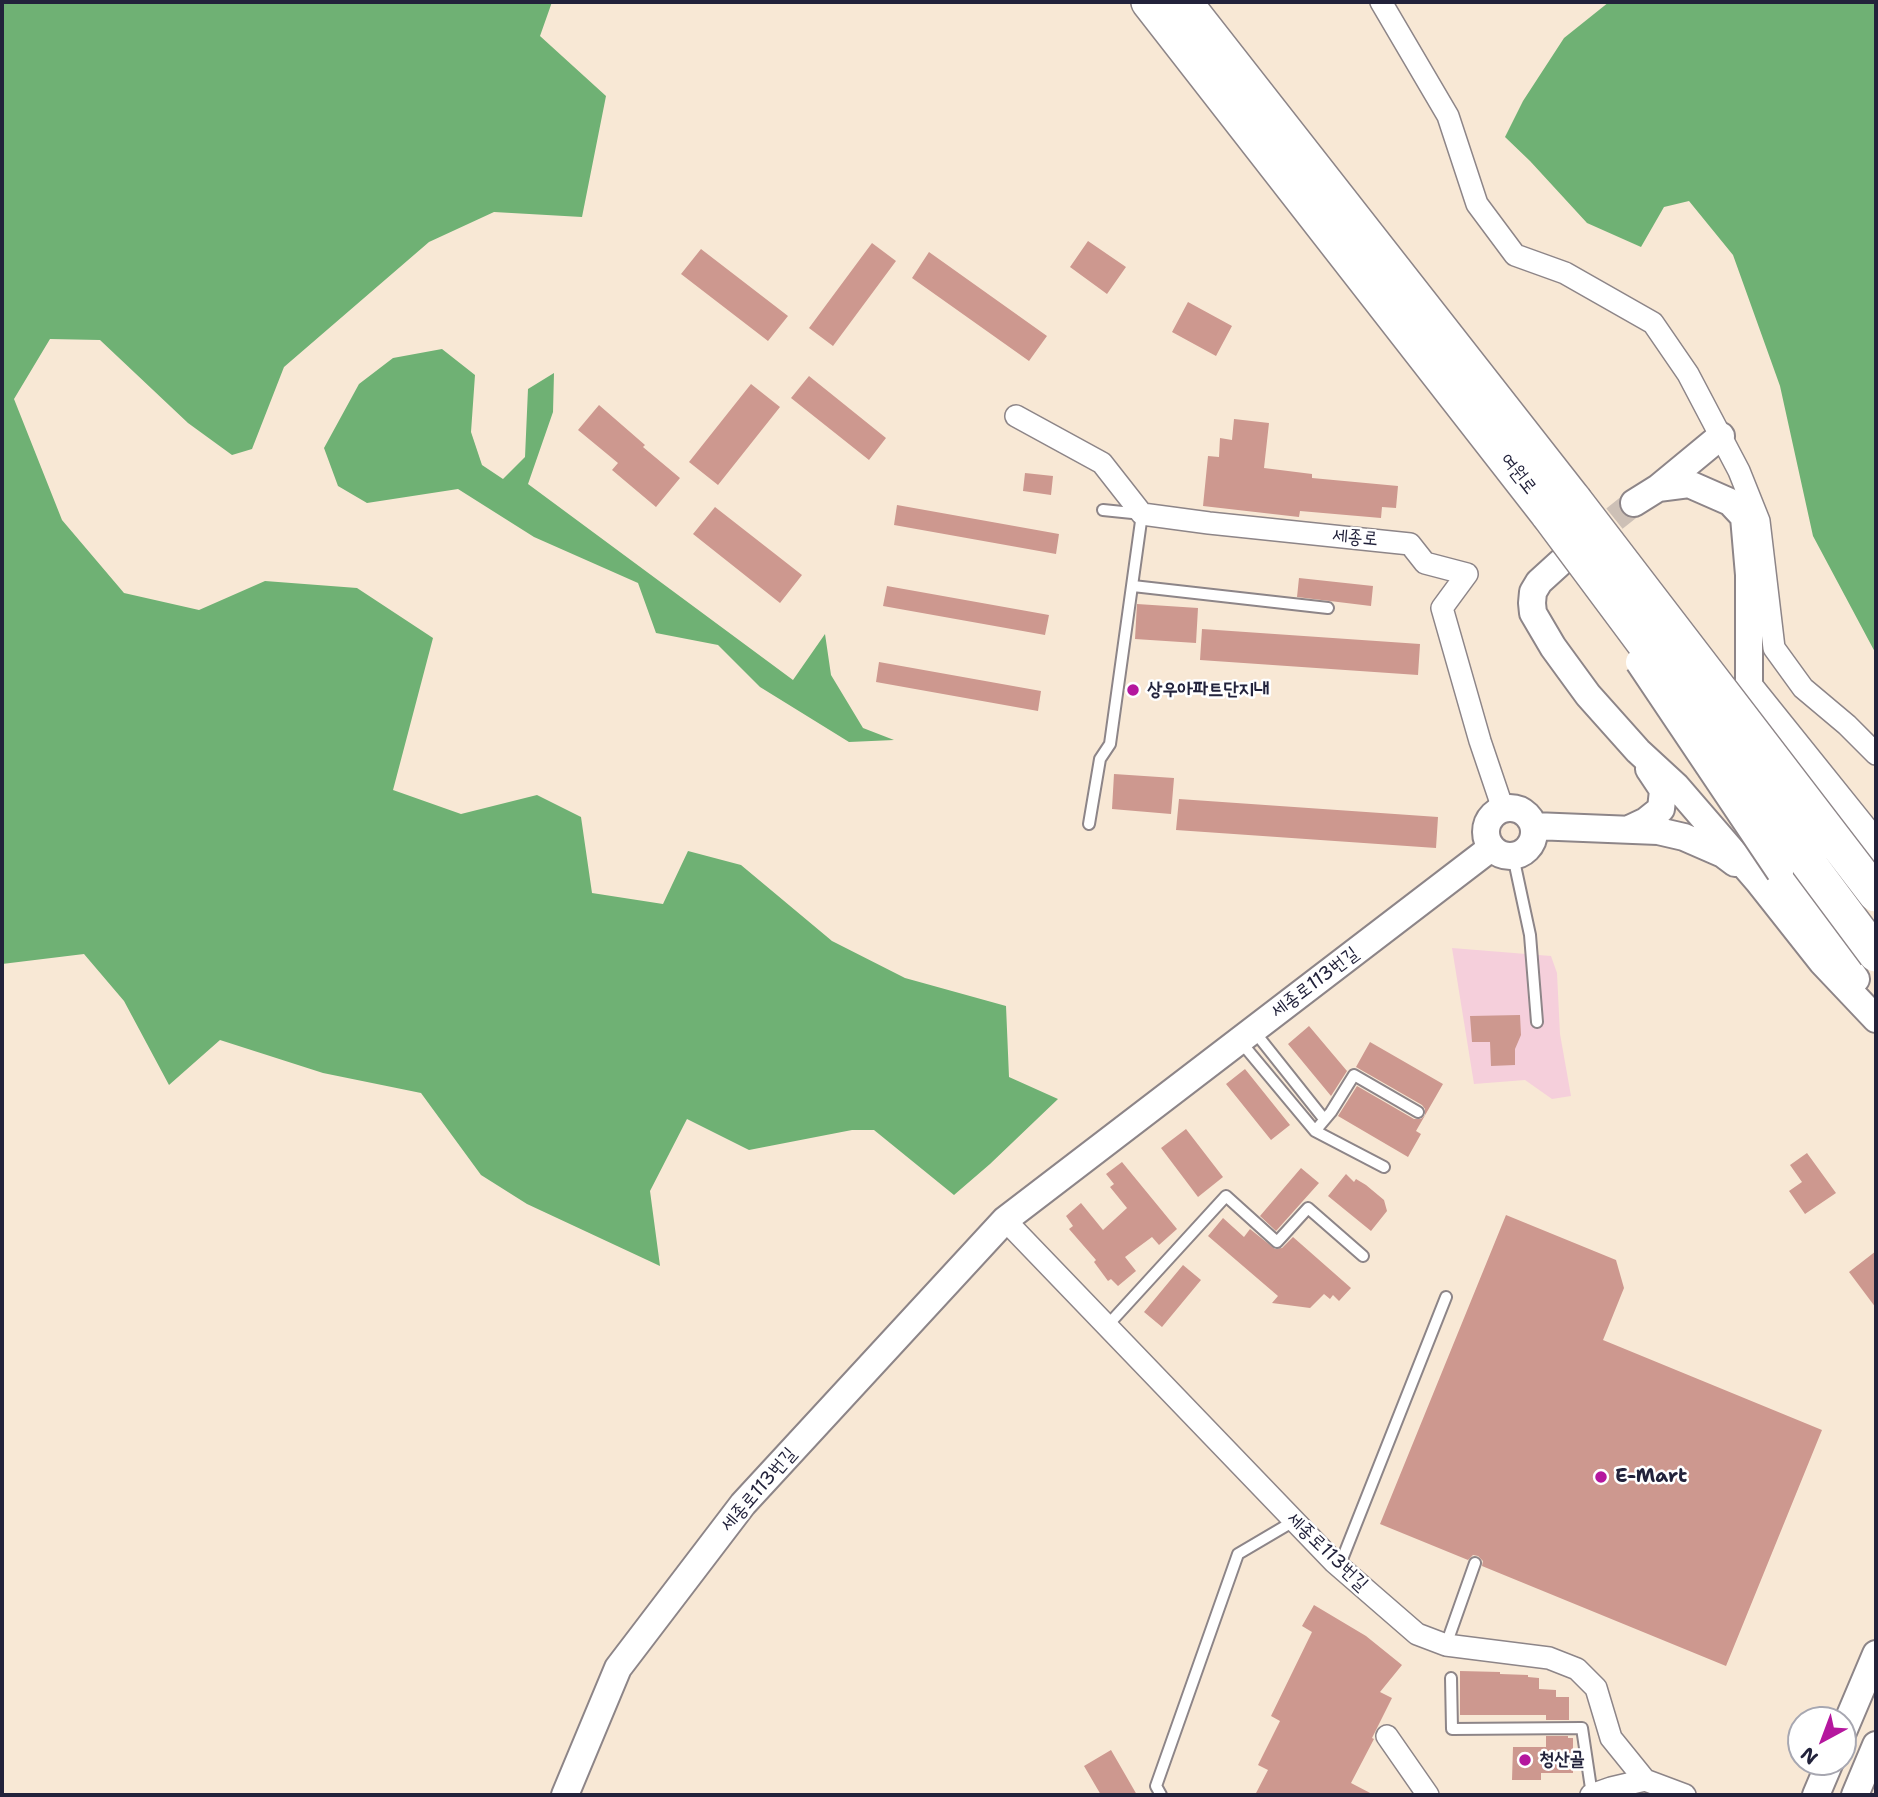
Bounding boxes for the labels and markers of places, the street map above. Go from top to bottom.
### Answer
place label: 상우아파트단지내 [1147,679,1269,701]
marker: 상우아파트단지내 [1125,682,1141,698]
place label: E-Mart [1615,1466,1687,1488]
marker: E-Mart [1593,1469,1609,1485]
place label: 청산골 [1539,1749,1585,1771]
marker: 청산골 [1517,1752,1533,1768]

